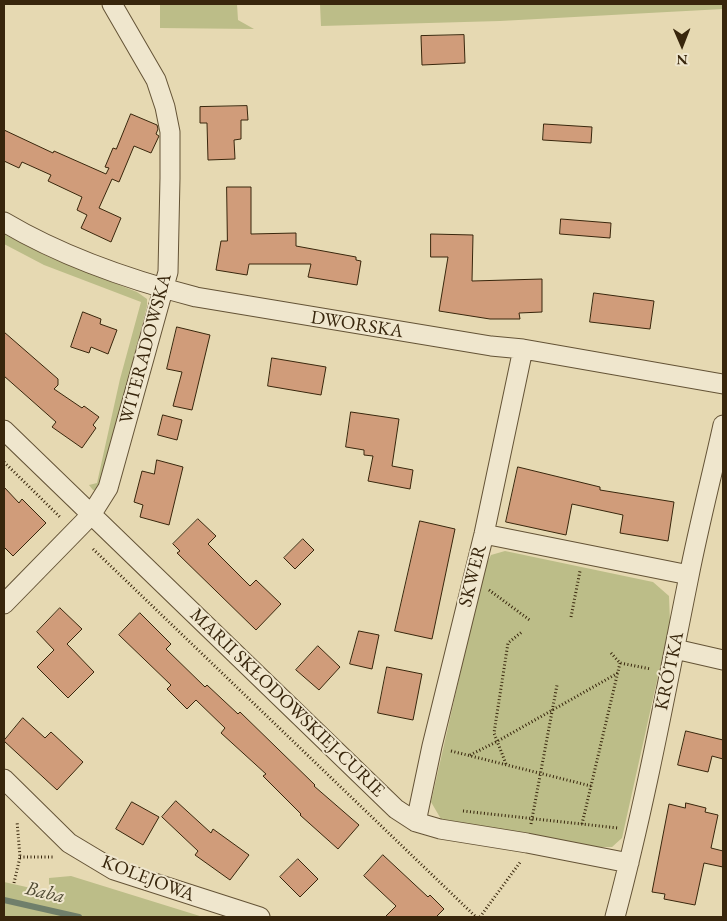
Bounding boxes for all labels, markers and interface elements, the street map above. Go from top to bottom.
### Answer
north arrow [657,20,707,70]
text: N [676,51,688,69]
street label: WITERADOWSKA [115,271,177,427]
street label: DWORSKA [309,306,405,344]
street label: SKWER [454,542,492,610]
street label: MARII SKŁODOWSKIEJ-CURIE [185,604,389,802]
street label: KRÓTKA [651,630,689,712]
street label: KOLEJOWA [98,851,198,907]
water label: Baba [23,877,67,909]

